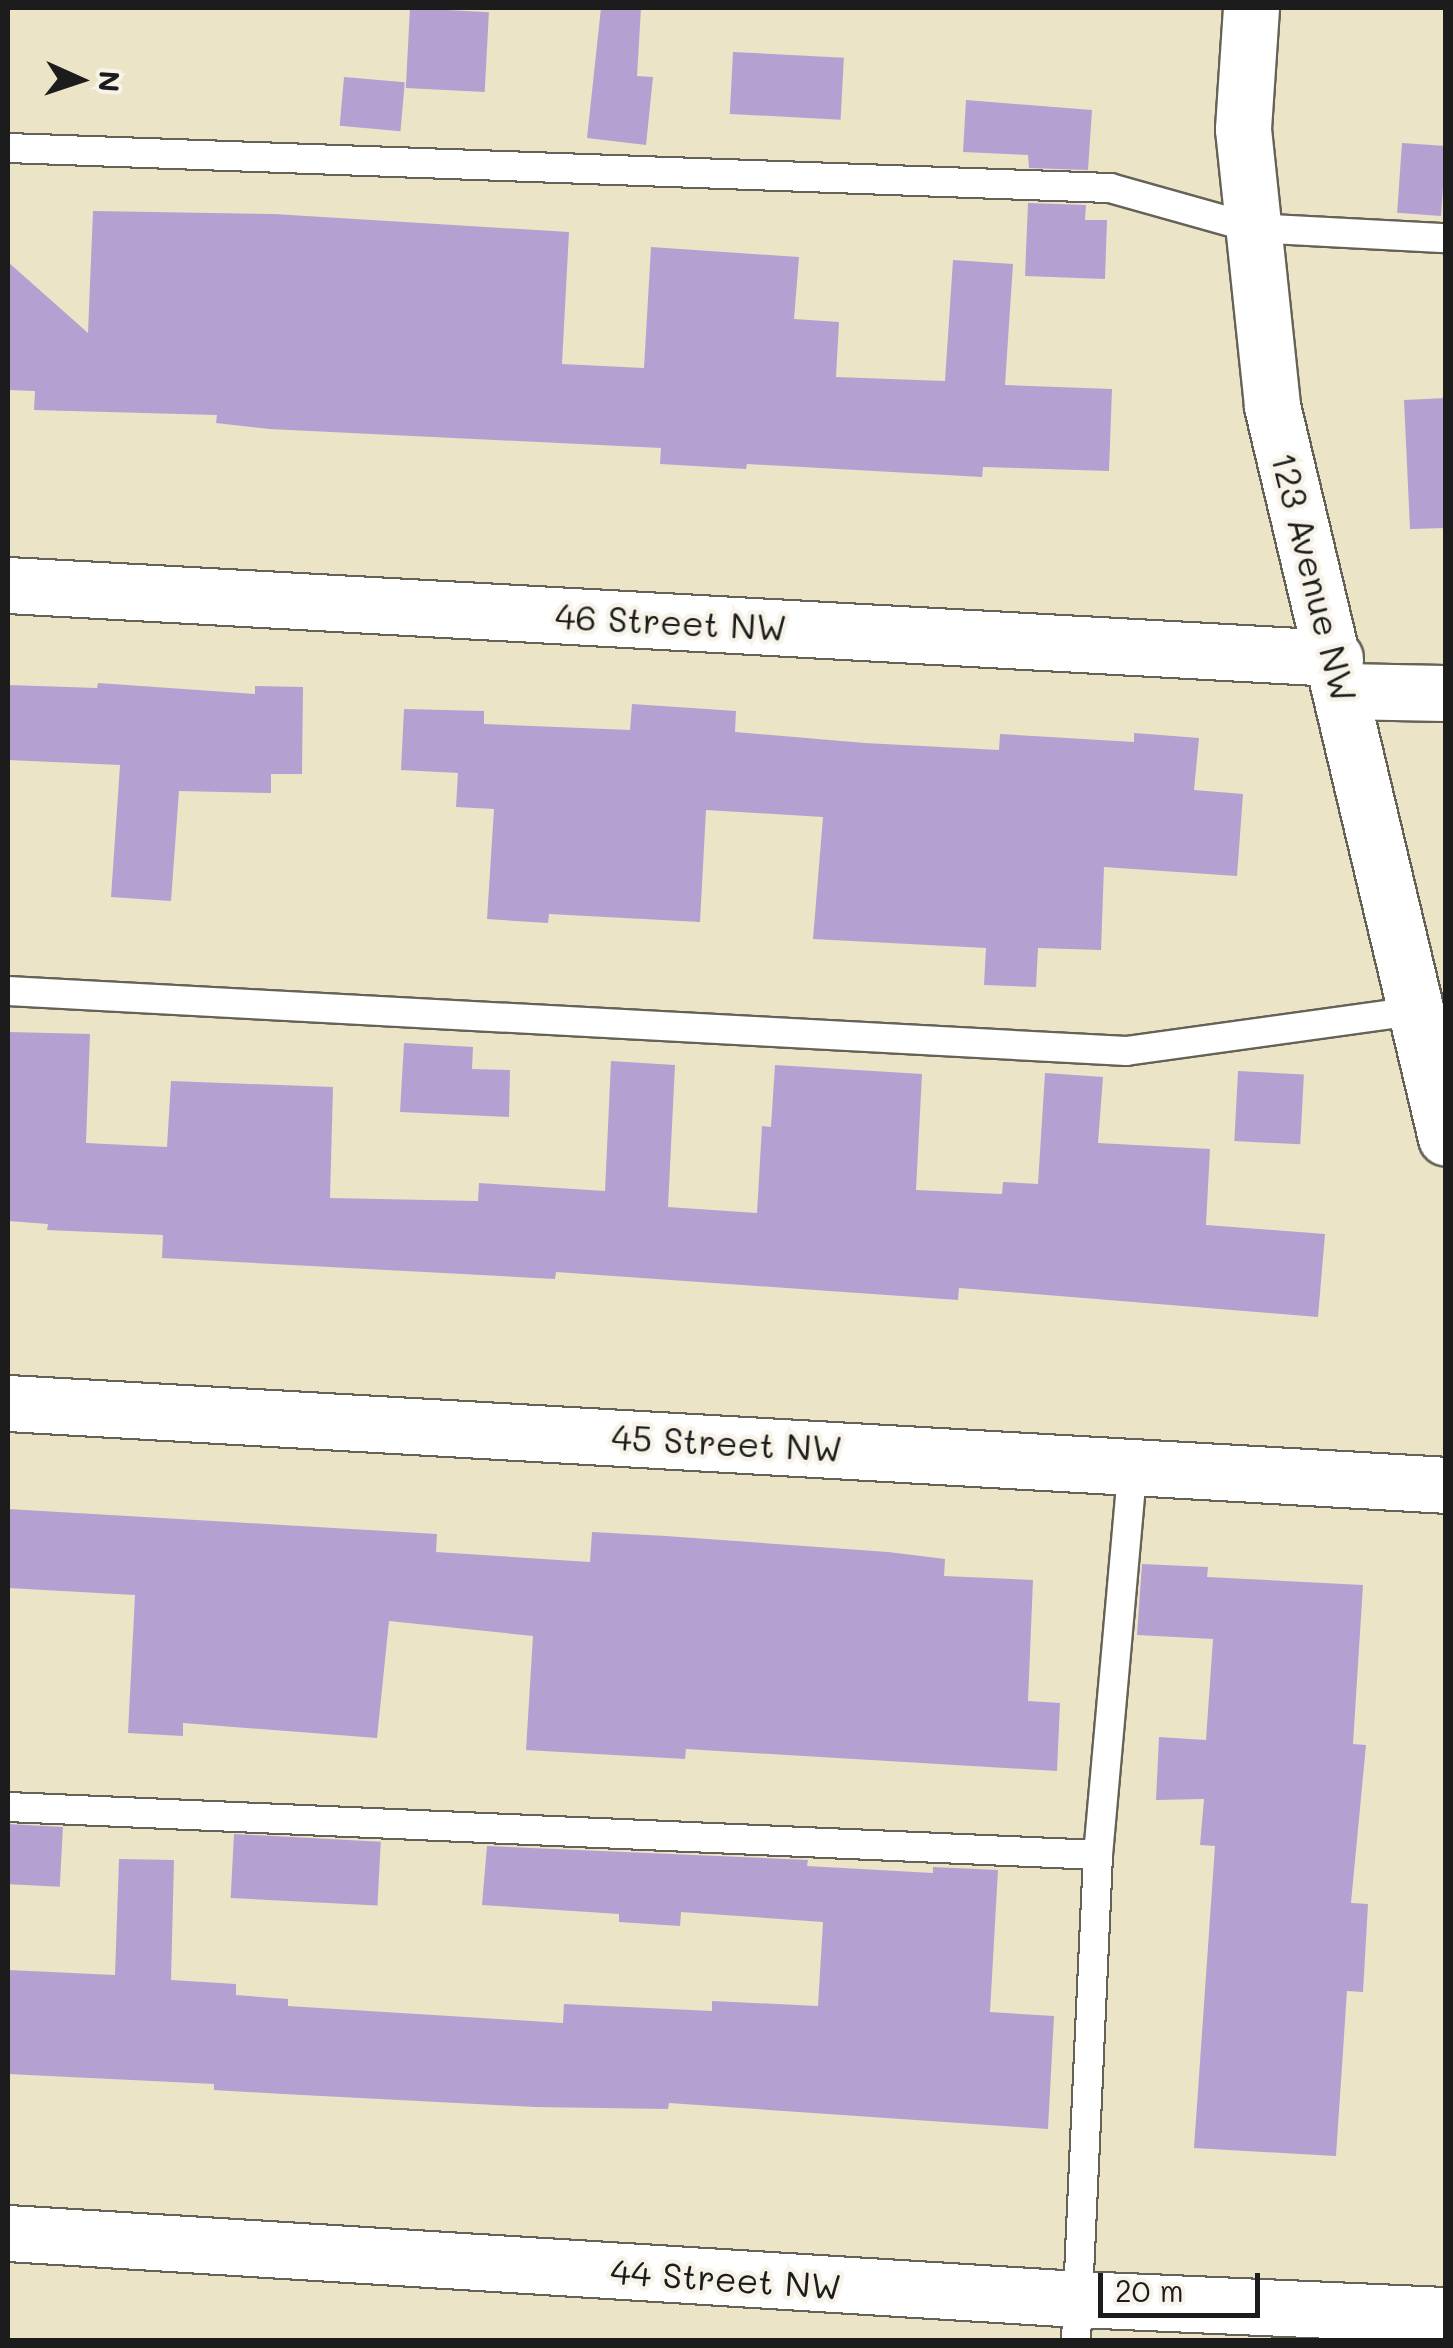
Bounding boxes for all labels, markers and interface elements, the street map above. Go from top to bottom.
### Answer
north arrow [30,30,130,130]
text: N [91,70,128,93]
street label: 123 Avenue NW [1264,448,1366,706]
street label: 46 Street NW [554,594,788,648]
street label: 45 Street NW [610,1415,844,1469]
street label: 44 Street NW [609,2249,843,2307]
scale bar [1103,2253,1266,2315]
text: 20 m [1115,2270,1184,2310]

